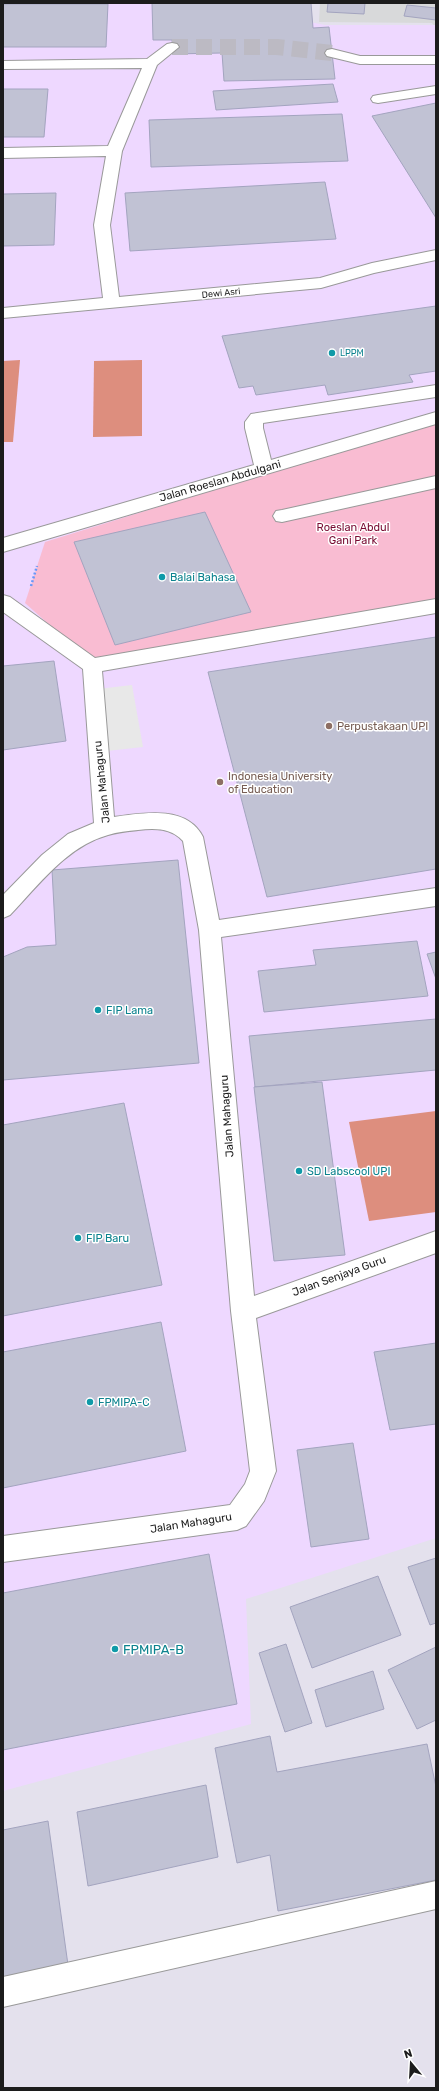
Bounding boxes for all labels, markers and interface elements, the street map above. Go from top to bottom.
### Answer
street label: Dewi Asri [201,286,241,300]
marker: LPPM [327,348,337,358]
place label: LPPM [340,348,364,358]
street label: Jalan Roeslan Abdulgani [158,457,282,505]
park label: Roeslan Abdul Gani Park [317,521,389,547]
place label: Balai Bahasa [170,571,235,584]
marker: Balai Bahasa [157,572,167,582]
place label: Perpustakaan UPI [337,720,428,733]
marker: Perpustakaan UPI [324,721,334,731]
street label: Jalan Mahaguru [91,740,113,824]
place label: Indonesia University of Education [228,770,332,796]
marker: Indonesia University of Education [215,777,225,787]
place label: FIP Lama [106,1004,153,1017]
marker: FIP Lama [93,1005,103,1015]
street label: Jalan Mahaguru [218,1074,236,1158]
place label: SD Labscool UPI [307,1165,390,1178]
marker: SD Labscool UPI [294,1166,304,1176]
place label: FIP Baru [86,1232,129,1245]
marker: FIP Baru [73,1233,83,1243]
street label: Jalan Senjaya Guru [290,1253,388,1299]
place label: FPMIPA-C [98,1396,150,1409]
marker: FPMIPA-C [85,1397,95,1407]
street label: Jalan Mahaguru [149,1510,233,1536]
place label: FPMIPA-B [123,1642,184,1657]
marker: FPMIPA-B [110,1644,120,1654]
north arrow [391,2043,431,2083]
text: N [402,2047,414,2061]

